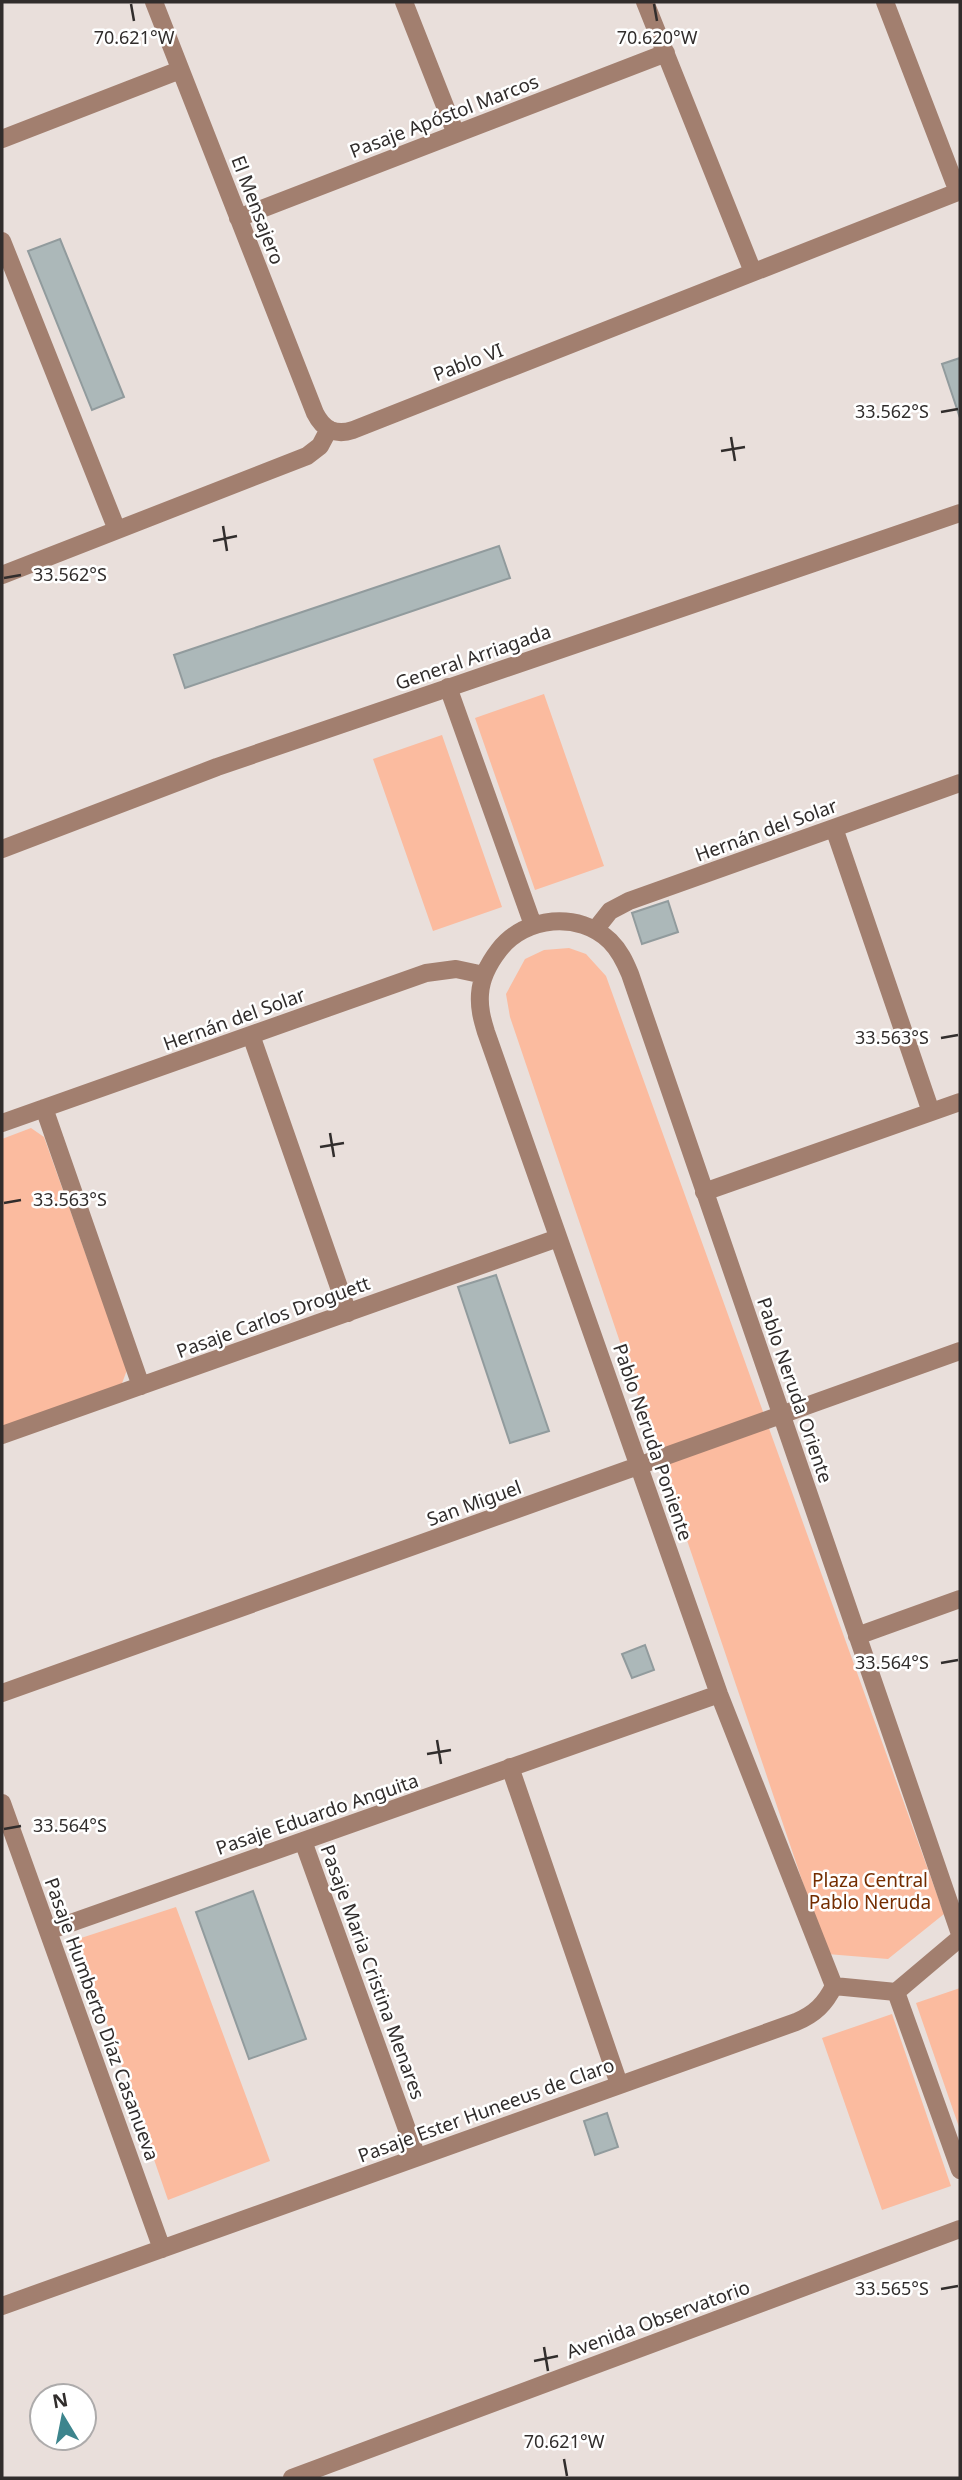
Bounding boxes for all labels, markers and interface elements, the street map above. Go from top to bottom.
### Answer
text: 70.621°W [94,25,175,49]
text: 70.620°W [617,25,698,49]
street label: Pasaje Apóstol Marcos [346,68,542,164]
street label: El Mensajero [225,152,291,268]
street label: Pablo VI [429,337,507,387]
text: 33.562°S [855,399,929,423]
text: 33.562°S [33,562,107,586]
street label: General Arriagada [392,618,554,696]
street label: Hernán del Solar [691,792,841,868]
street label: Hernán del Solar [159,981,309,1057]
text: 33.563°S [855,1025,929,1049]
text: 33.563°S [33,1187,107,1211]
street label: Pasaje Carlos Droguett [173,1270,373,1364]
street label: Pablo Neruda Oriente [751,1294,839,1486]
street label: Pablo Neruda Poniente [607,1340,699,1544]
street label: San Miguel [423,1474,525,1532]
text: 33.564°S [855,1650,929,1674]
street label: Pasaje Eduardo Anguita [212,1767,422,1861]
text: 33.564°S [33,1813,107,1837]
street label: Pasaje Maria Cristina Menares [315,1841,431,2103]
park label: Plaza Central Pablo Neruda [809,1867,931,1915]
street label: Pasaje Humberto Díaz Casanueva [39,1874,165,2164]
street label: Pasaje Ester Huneeus de Claro [354,2051,618,2169]
street label: Avenida Observatorio [563,2274,753,2364]
text: 33.565°S [855,2276,929,2300]
north arrow [28,2382,98,2452]
text: N [50,2386,70,2414]
text: 70.621°W [524,2429,605,2453]

